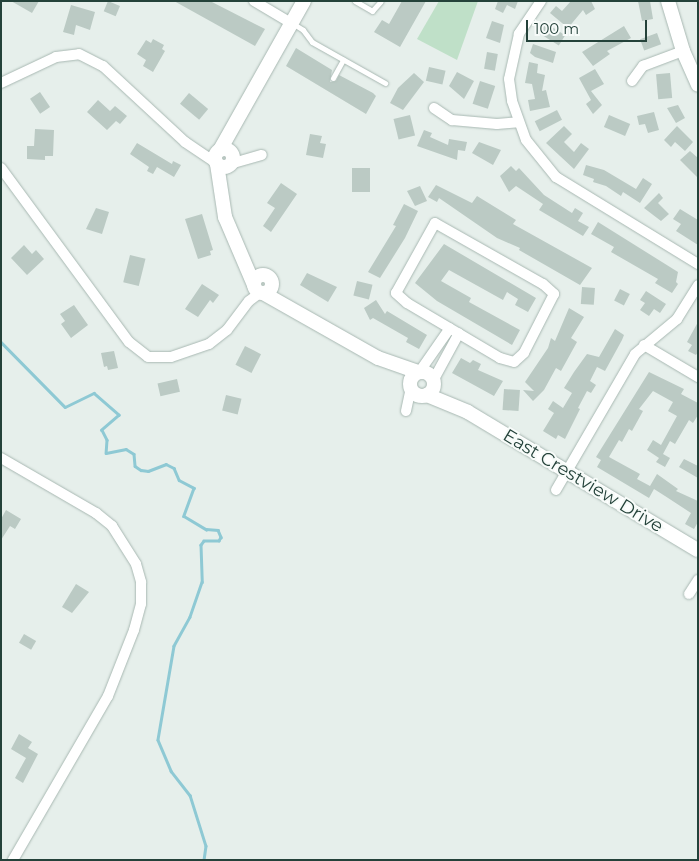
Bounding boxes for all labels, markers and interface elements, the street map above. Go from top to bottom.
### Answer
scale bar [529,10,650,42]
text: 100 m [534,19,579,38]
street label: East Crestview Drive [499,425,667,537]

